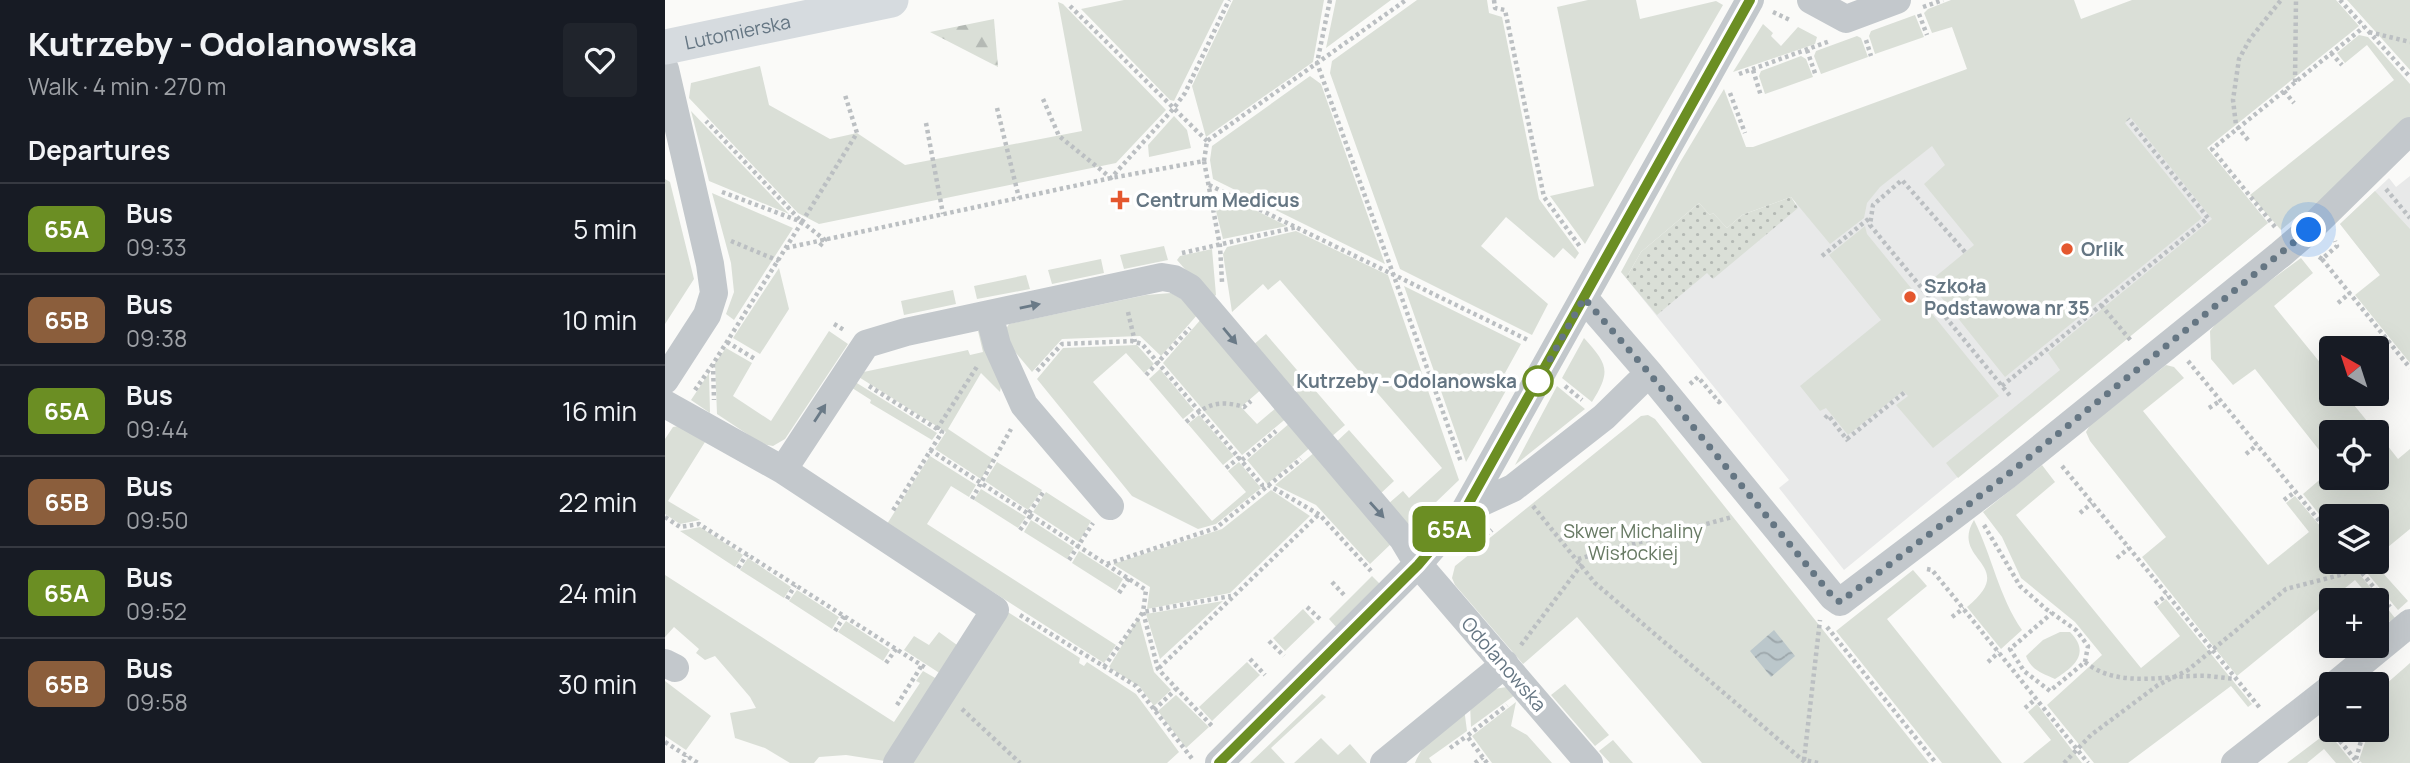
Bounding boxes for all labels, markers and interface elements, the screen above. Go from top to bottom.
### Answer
street label: Lutomierska [682,8,793,56]
text: Kutrzeby - Odolanowska [28,21,417,66]
button: heart [563,23,637,97]
text: Walk · 4 min · 270 m [28,70,226,102]
text: Departures [28,132,170,168]
place label: Centrum Medicus [1136,187,1300,213]
marker: Centrum Medicus [1110,190,1130,210]
text: Bus [126,195,173,231]
text: 5 min [573,211,637,247]
text: 65A [44,212,89,245]
your location [2291,212,2326,247]
text: 09:33 [126,231,187,263]
place label: Orlik [2081,236,2124,262]
marker: Orlik [2059,241,2075,257]
place label: Szkoła Podstawowa nr 35 [1924,273,2090,321]
text: Bus [126,286,173,322]
marker: Szkoła Podstawowa nr 35 [1902,289,1918,305]
one-way arrow [1019,300,1041,311]
text: 10 min [562,302,637,338]
text: 65B [44,303,89,336]
text: 09:38 [126,322,187,354]
one-way arrow [1222,327,1238,345]
north arrow [2319,336,2389,406]
map controls [2319,336,2389,742]
marker: Kutrzeby - Odolanowska [1523,366,1553,396]
place label: Kutrzeby - Odolanowska [1296,368,1517,394]
text: Bus [126,377,173,413]
text: 16 min [562,393,637,429]
text: 65A [44,394,89,427]
one-way arrow [813,403,826,422]
text: 09:44 [126,413,189,445]
button: locate [2319,420,2389,490]
text: Bus [126,468,173,504]
text: 22 min [559,484,637,520]
text: 65B [44,485,89,518]
one-way arrow [1369,501,1385,519]
text: 09:50 [126,504,189,536]
button: layers [2319,504,2389,574]
line badge: 65A [1409,506,1489,552]
text: 65A [1426,512,1472,545]
park label: Skwer Michaliny Wisłockiej [1563,518,1703,566]
text: Bus [126,559,173,595]
text: 24 min [559,575,637,611]
text: 65A [44,576,89,609]
button: + [2319,588,2389,658]
text: 09:52 [126,595,187,627]
street label: Odolanowska [1456,611,1552,717]
text: Bus [126,650,173,686]
text: 30 min [558,666,637,702]
text: 65B [44,667,89,700]
button: − [2319,672,2389,742]
text: 09:58 [126,686,188,718]

